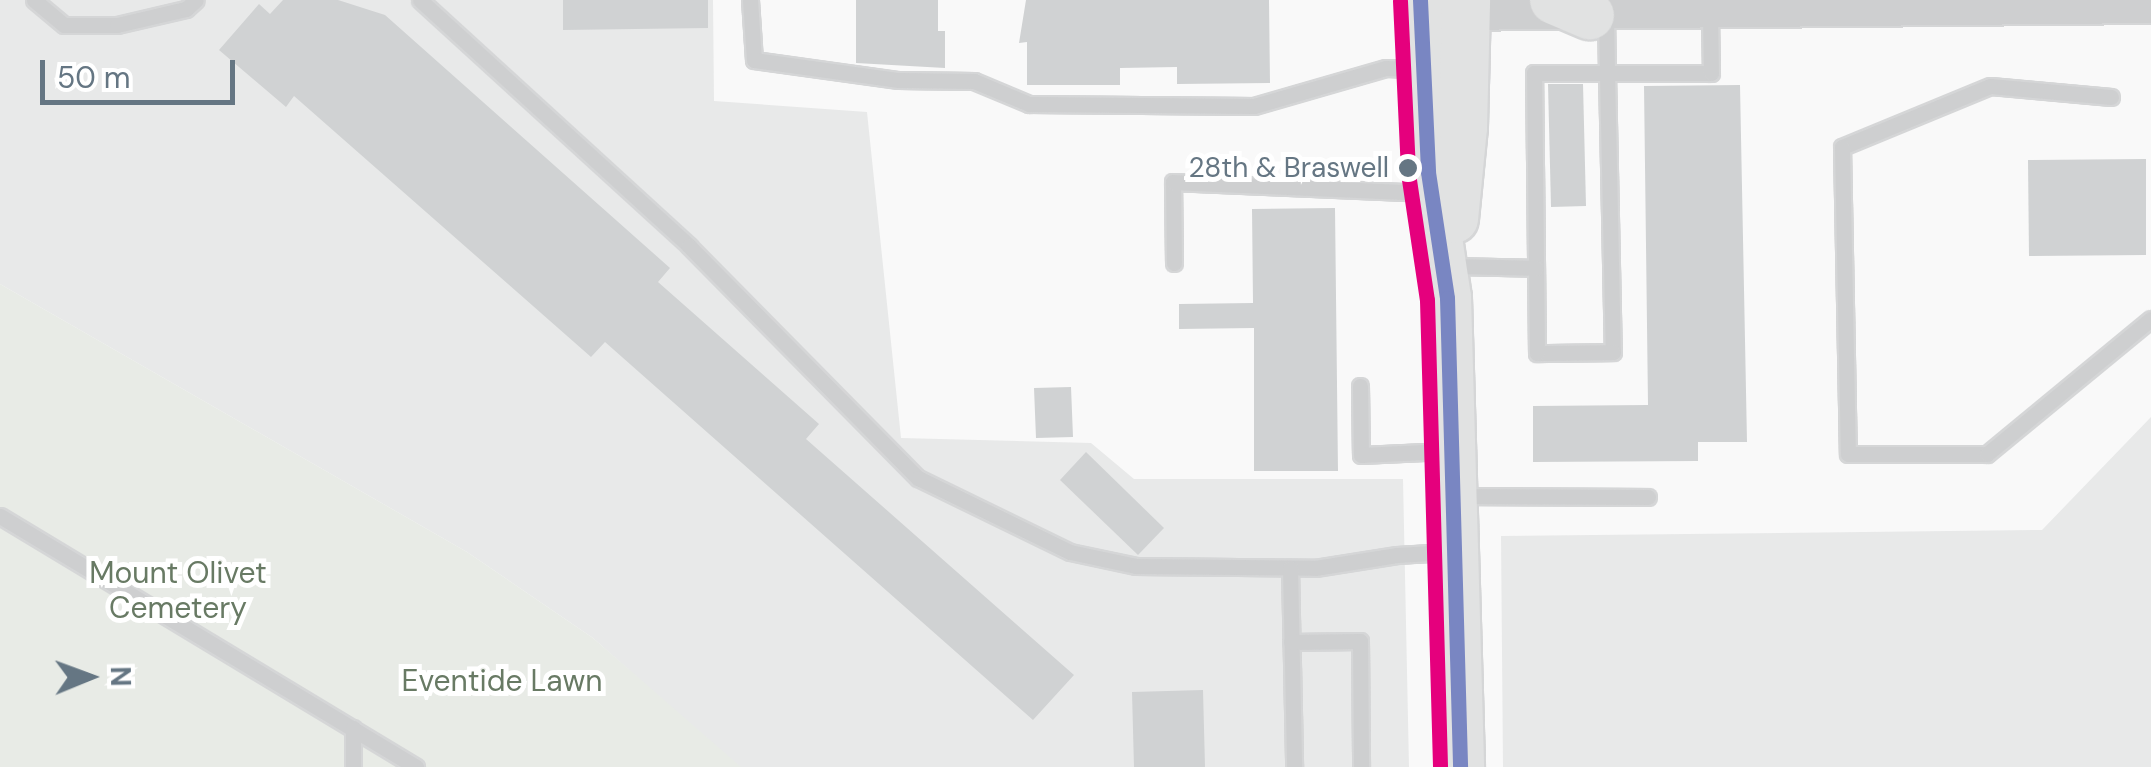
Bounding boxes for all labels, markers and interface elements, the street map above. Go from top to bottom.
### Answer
scale bar [45,40,240,102]
text: 50 m [57,58,131,97]
place label: 28th & Braswell [1189,151,1389,185]
marker: 28th & Braswell [1398,158,1418,178]
park label: Mount Olivet Cemetery [89,555,267,626]
north arrow [40,627,140,727]
park label: Eventide Lawn [402,663,602,699]
text: N [102,666,139,687]

